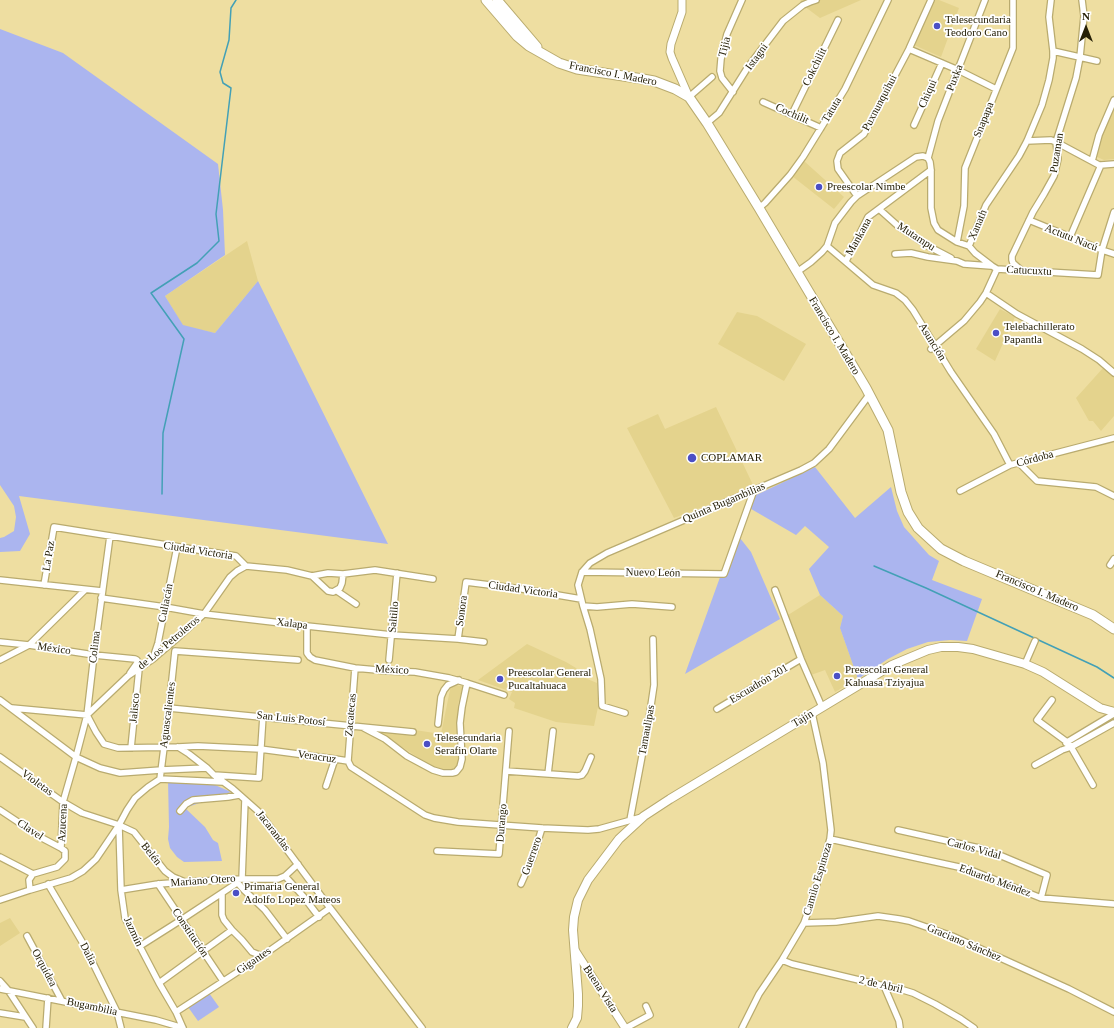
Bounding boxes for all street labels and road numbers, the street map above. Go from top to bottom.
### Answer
street label: Tijia [716,36,734,58]
street label: Istagni [743,41,771,73]
street label: Cokchilit [800,46,830,88]
street label: Francisco I. Madero [568,59,658,89]
street label: Puxka [944,63,966,93]
street label: Puxnunquihui [860,73,900,133]
street label: Chiqui [916,78,940,110]
street label: Tatuta [819,95,845,125]
street label: Snapapa [971,100,997,140]
street label: Cochilit [773,101,811,127]
street label: Puzaman [1047,132,1067,174]
street label: Xanath [966,208,990,242]
street label: Mankana [843,216,875,258]
street label: Mutampu [894,220,938,254]
street label: Actutu Nacú [1043,221,1099,255]
street label: Catucuxtu [1006,263,1052,279]
street label: Francisco I. Madero [805,295,863,377]
street label: Asunción [915,321,949,363]
street label: Córdoba [1015,448,1055,470]
street label: Quinta Bugambilias [681,480,767,526]
street label: Ciudad Victoria [162,539,234,563]
street label: La Paz [40,540,58,572]
street label: Nuevo León [626,566,680,580]
street label: Francisco I. Madero [994,568,1080,614]
street label: Ciudad Victoria [487,579,559,601]
street label: Culiacán [156,583,176,623]
street label: Sonora [453,595,471,627]
street label: Saltillo [386,601,402,633]
street label: de Los Petroleros [135,613,203,673]
street label: Xalapa [276,616,308,632]
street label: Colima [86,630,104,664]
street label: México [36,640,72,658]
street label: Escuadrón 201 [727,661,791,707]
street label: México [375,663,409,677]
street label: Aguascalientes [157,681,179,749]
street label: Jalisco [127,693,143,723]
street label: Zacatecas [343,693,359,737]
street label: Tamaulipas [636,704,658,756]
street label: Tajín [790,708,816,730]
street label: San Luis Potosí [256,709,326,729]
street label: Veracruz [297,748,337,766]
street label: Violetas [19,767,55,799]
street label: Azucena [55,803,71,843]
street label: Durango [494,803,510,843]
street label: Jacarandas [253,808,293,854]
street label: Clavel [14,817,46,843]
street label: Guerrero [519,835,545,877]
street label: Carlos Vidal [946,835,1002,863]
street label: Belén [138,840,164,868]
street label: Camilo Espinoza [801,841,835,917]
street label: Eduardo Méndez [957,862,1033,900]
street label: Mariano Otero [170,872,236,890]
street label: Constitución [169,906,211,960]
street label: Jazmín [120,915,146,949]
street label: Graciano Sánchez [925,921,1003,965]
street label: Dalia [77,940,99,968]
street label: Gigantes [234,945,274,977]
street label: Orquídea [29,947,59,989]
street label: Buena Vista [580,963,620,1015]
street label: 2 de Abril [858,974,904,996]
street label: Bugambilia [66,995,118,1019]

